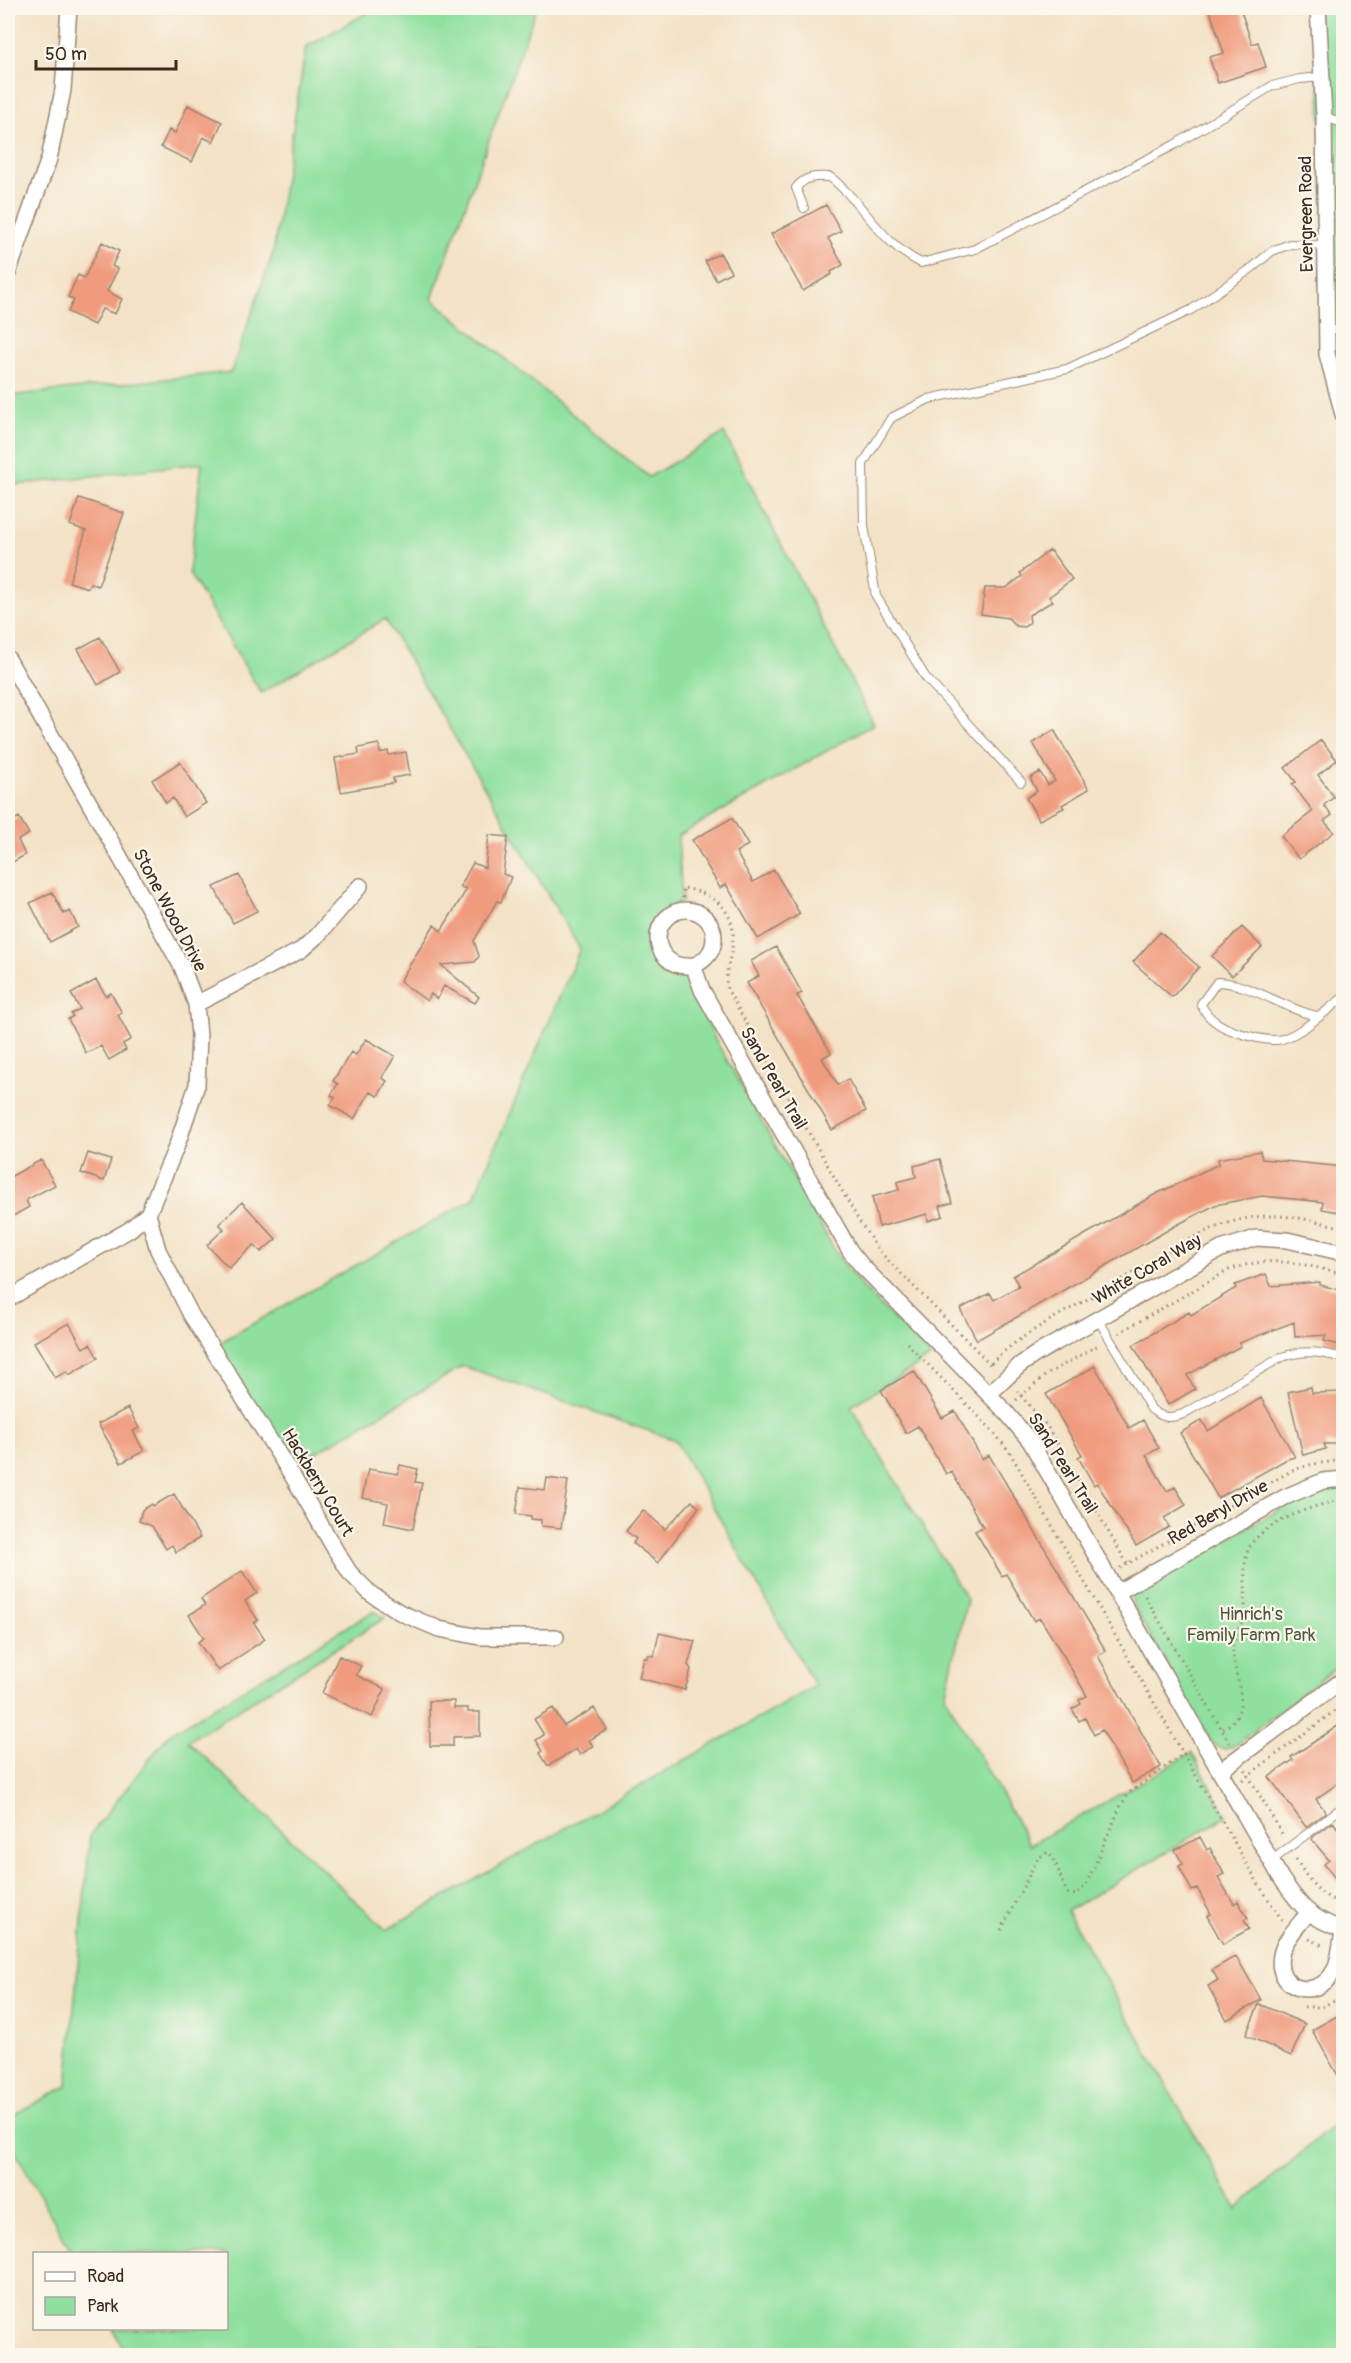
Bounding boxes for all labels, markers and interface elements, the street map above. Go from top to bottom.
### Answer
scale bar [36,33,176,71]
text: 50 m [45,43,87,66]
street label: Evergreen Road [1294,155,1319,273]
street label: Stone Wood Drive [127,845,212,976]
street label: Sand Pearl Trail [735,1023,812,1134]
street label: White Coral Way [1088,1229,1206,1310]
street label: Sand Pearl Trail [1022,1409,1103,1518]
street label: Hackberry Court [276,1424,359,1541]
street label: Red Beryl Drive [1164,1474,1273,1550]
park label: Hinrich's Family Farm Park [1186,1603,1316,1647]
legend [33,2252,228,2330]
text: Road [87,2265,124,2288]
text: Park [87,2295,119,2318]

